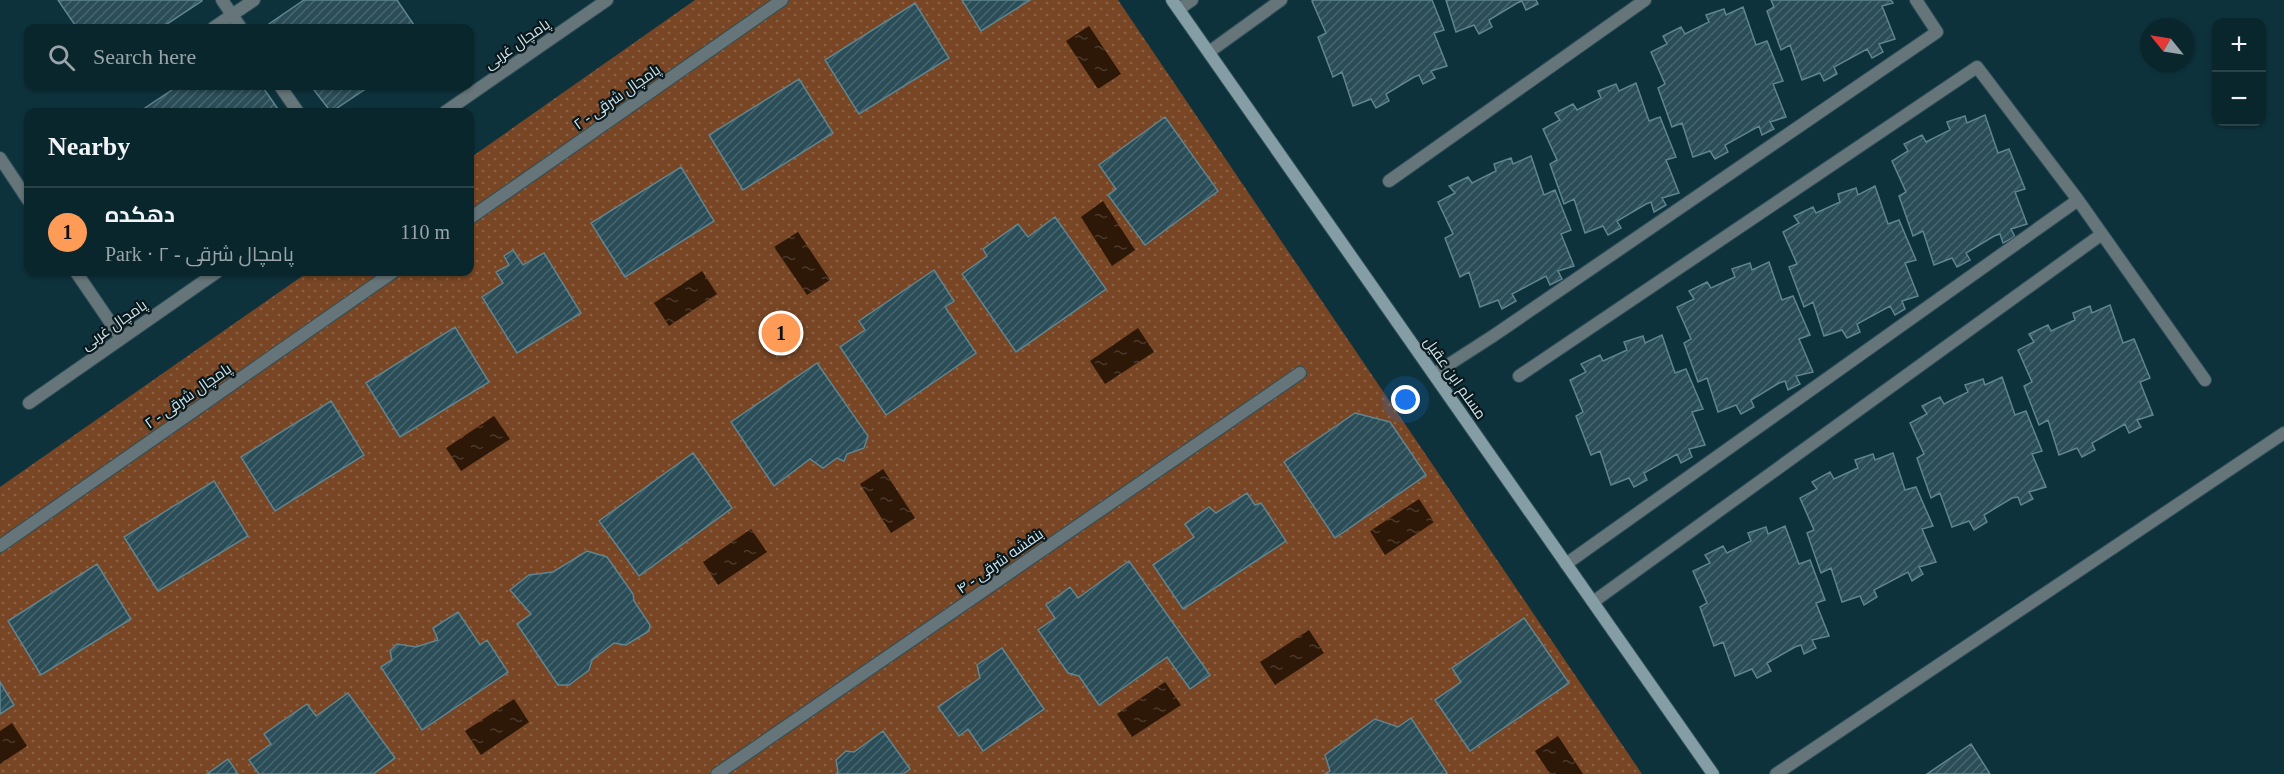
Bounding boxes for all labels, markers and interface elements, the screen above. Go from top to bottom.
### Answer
street label: پامچال غربی [481,16,554,74]
north arrow [2140,18,2194,72]
map controls [2212,18,2266,126]
button: + [2212,18,2266,72]
search box [24,24,474,90]
icon: search [45,41,78,74]
text: Search here [93,44,196,69]
street label: پامچال شرقی - ۲ [571,61,664,134]
button: − [2212,72,2266,126]
text: Nearby [48,132,130,161]
text: دهکده [105,202,175,227]
text: 1 [63,221,73,243]
text: 110 m [400,221,450,243]
text: Park · پامچال شرقی - ۲ [105,243,294,265]
street label: پامچال غربی [78,297,151,355]
pin: 1 [762,310,800,356]
street label: مسلم ابن عقیل [1419,334,1489,423]
street label: پامچال شرقی - ۲ [142,360,235,433]
your location [1391,385,1420,414]
street label: بنفشه شرقی - ۴ [954,525,1047,598]

